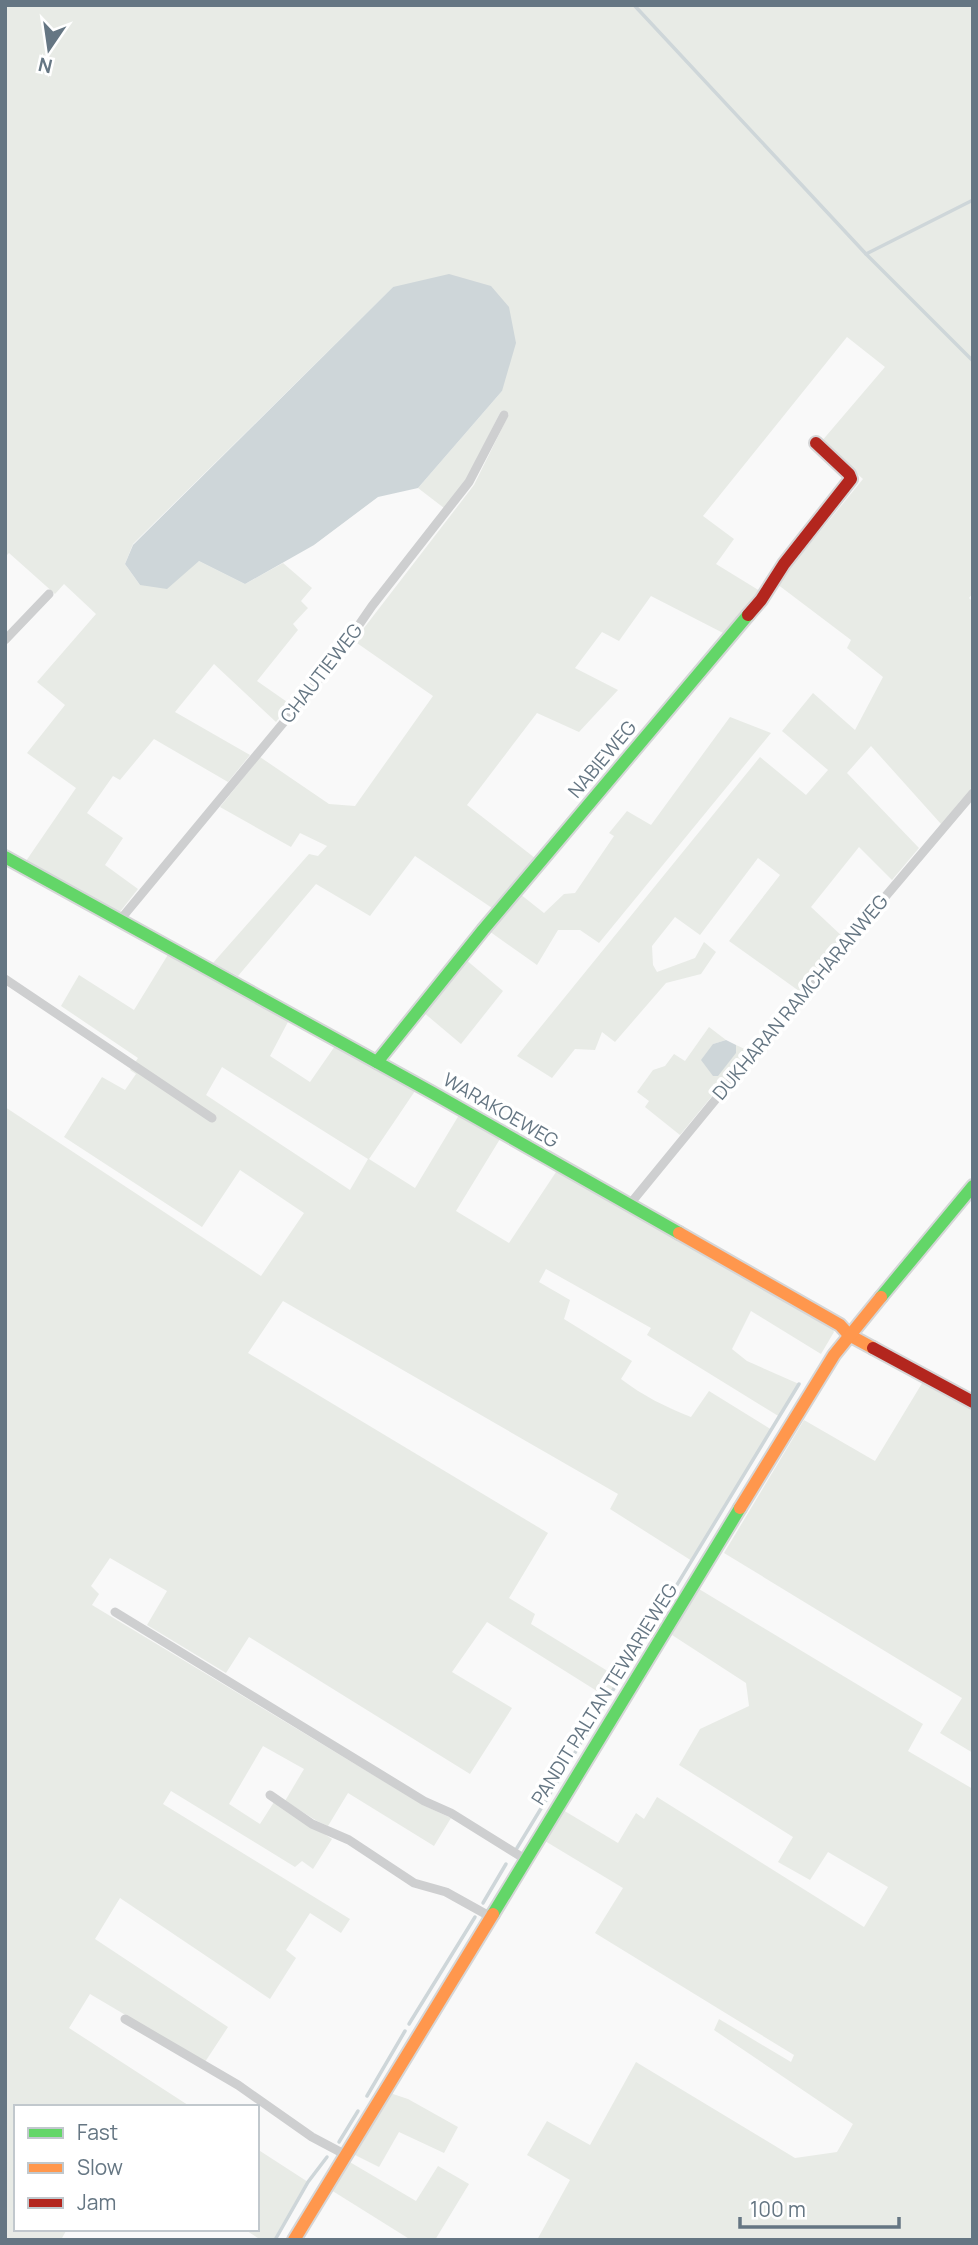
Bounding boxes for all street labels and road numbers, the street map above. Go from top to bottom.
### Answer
street label: CHAUTIEWEG [274,618,368,728]
street label: NABIEWEG [562,715,642,803]
street label: DUKHARAN RAMCHARANWEG [706,889,894,1105]
street label: WARAKOEWEG [439,1066,563,1154]
street label: PANDIT PALTAN TEWARIEWEG [525,1578,683,1810]

